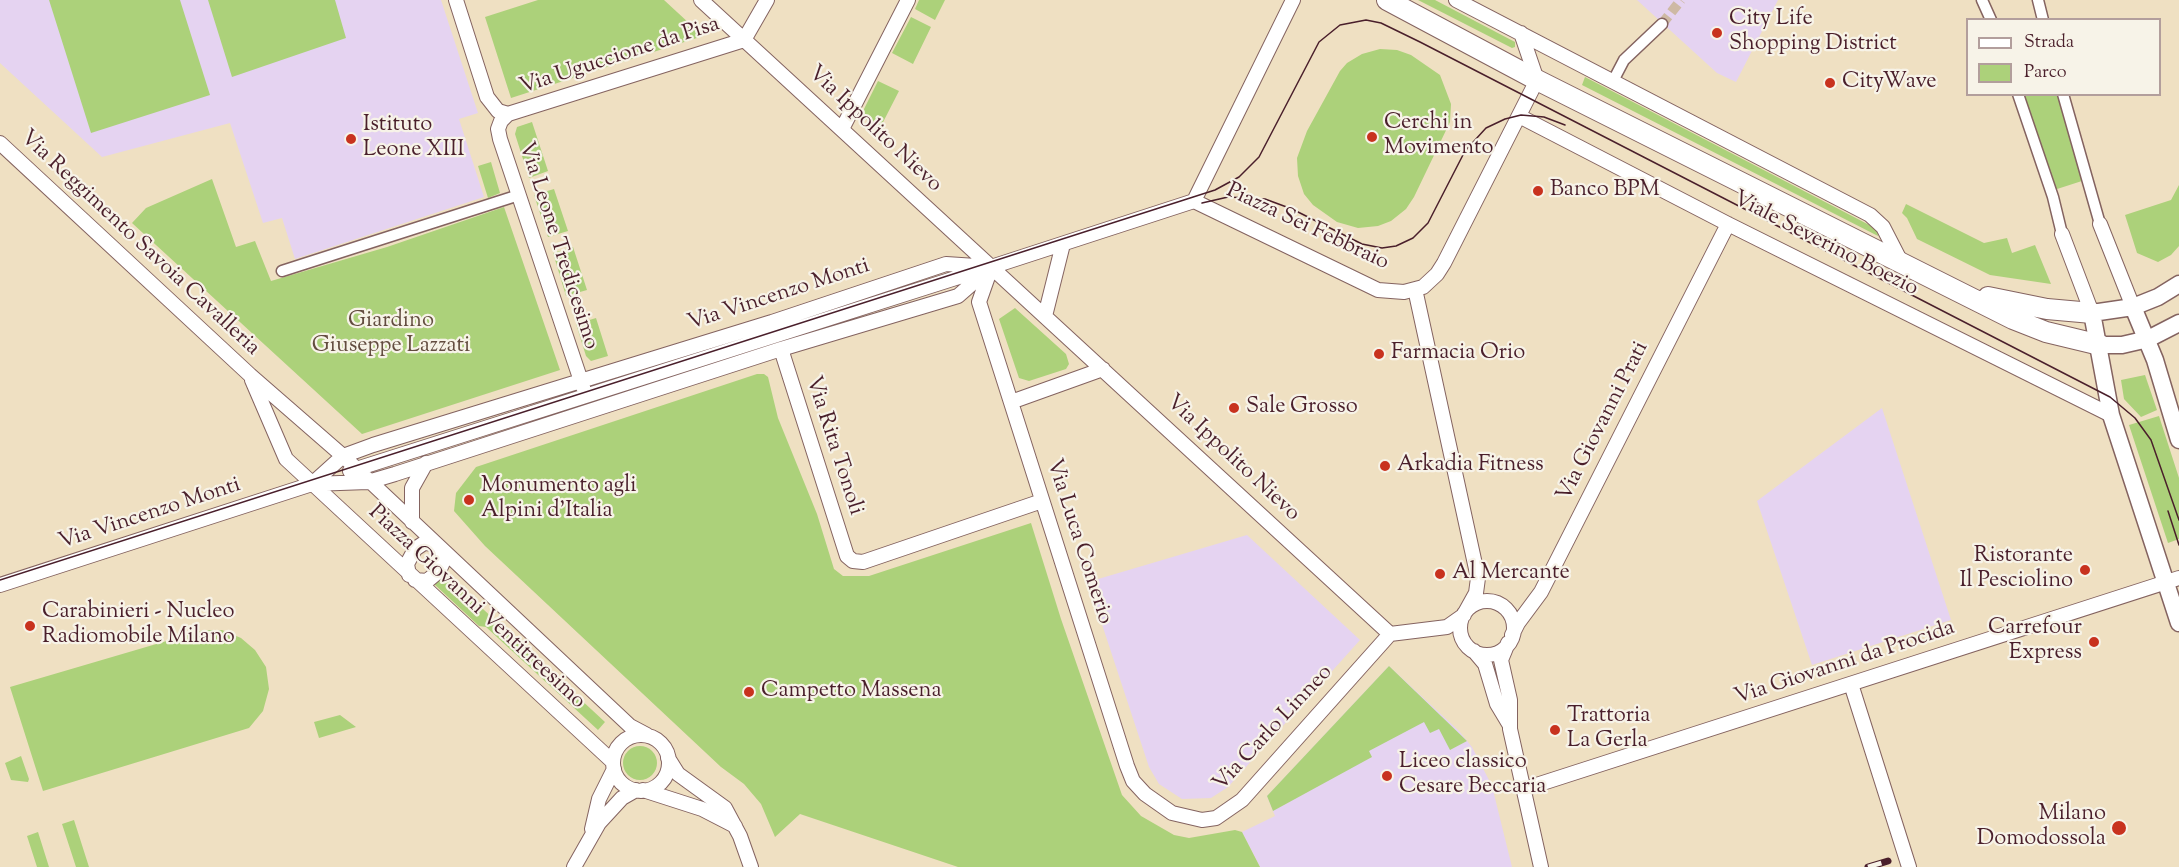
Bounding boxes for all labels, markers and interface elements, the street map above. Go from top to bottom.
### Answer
place label: City Life Shopping District [1729,7,1897,58]
street label: Via Uguccione da Pisa [517,12,723,102]
legend [1966,18,2161,96]
marker: City Life Shopping District [1710,26,1724,40]
text: Strada [2024,30,2074,56]
text: Parco [2024,60,2067,86]
street label: Via Ippolito Nievo [801,61,947,199]
place label: CityWave [1842,70,1937,96]
marker: CityWave [1823,76,1837,90]
place label: Cerchi in Movimento [1384,111,1494,162]
place label: Istituto Leone XIII [363,113,464,164]
street label: Via Reggimento Savoia Cavalleria [13,126,265,362]
marker: Cerchi in Movimento [1365,130,1379,144]
marker: Istituto Leone XIII [344,132,358,146]
street label: Via Leone Tredicesimo [511,139,603,353]
place label: Banco BPM [1550,178,1660,204]
street label: Piazza Sei Febbraio [1221,179,1393,277]
marker: Banco BPM [1531,184,1545,198]
street label: Viale Severino Boezio [1728,187,1922,303]
street label: Via Vincenzo Monti [685,254,873,338]
park label: Giardino Giuseppe Lazzati [312,309,470,360]
street label: Via Giovanni Prati [1552,338,1656,506]
place label: Farmacia Orio [1391,341,1525,367]
marker: Farmacia Orio [1372,347,1386,361]
street label: Via Rita Tonoli [798,373,868,519]
street label: Via Ippolito Nievo [1159,390,1305,528]
place label: Sale Grosso [1246,395,1358,421]
marker: Sale Grosso [1227,401,1241,415]
place label: Arkadia Fitness [1397,453,1544,479]
street label: Via Luca Comerio [1039,456,1117,628]
marker: Arkadia Fitness [1378,459,1392,473]
street label: Via Vincenzo Monti [56,473,244,557]
place label: Monumento agli Alpini d'Italia [481,474,637,526]
marker: Monumento agli Alpini d'Italia [462,493,476,507]
street label: Piazza Giovanni Ventitreesimo [362,500,590,716]
place label: Ristorante Il Pesciolino [1959,544,2073,596]
place label: Al Mercante [1452,561,1570,587]
marker: Ristorante Il Pesciolino [2078,563,2092,577]
marker: Al Mercante [1433,567,1447,581]
place label: Carabinieri - Nucleo Radiomobile Milano [42,600,235,652]
street label: Via Giovanni da Procida [1732,616,1958,712]
place label: Carrefour Express [1988,616,2082,668]
marker: Carabinieri - Nucleo Radiomobile Milano [23,619,37,633]
marker: Carrefour Express [2087,635,2101,649]
street label: Via Carlo Linneo [1209,660,1339,798]
place label: Campetto Massena [761,679,942,705]
marker: Campetto Massena [742,685,756,699]
place label: Trattoria La Gerla [1567,704,1650,756]
marker: Trattoria La Gerla [1548,723,1562,737]
place label: Liceo classico Cesare Beccaria [1399,750,1547,802]
marker: Liceo classico Cesare Beccaria [1380,769,1394,783]
place label: Milano Domodossola [1977,802,2106,854]
marker: Milano Domodossola [2110,819,2128,837]

